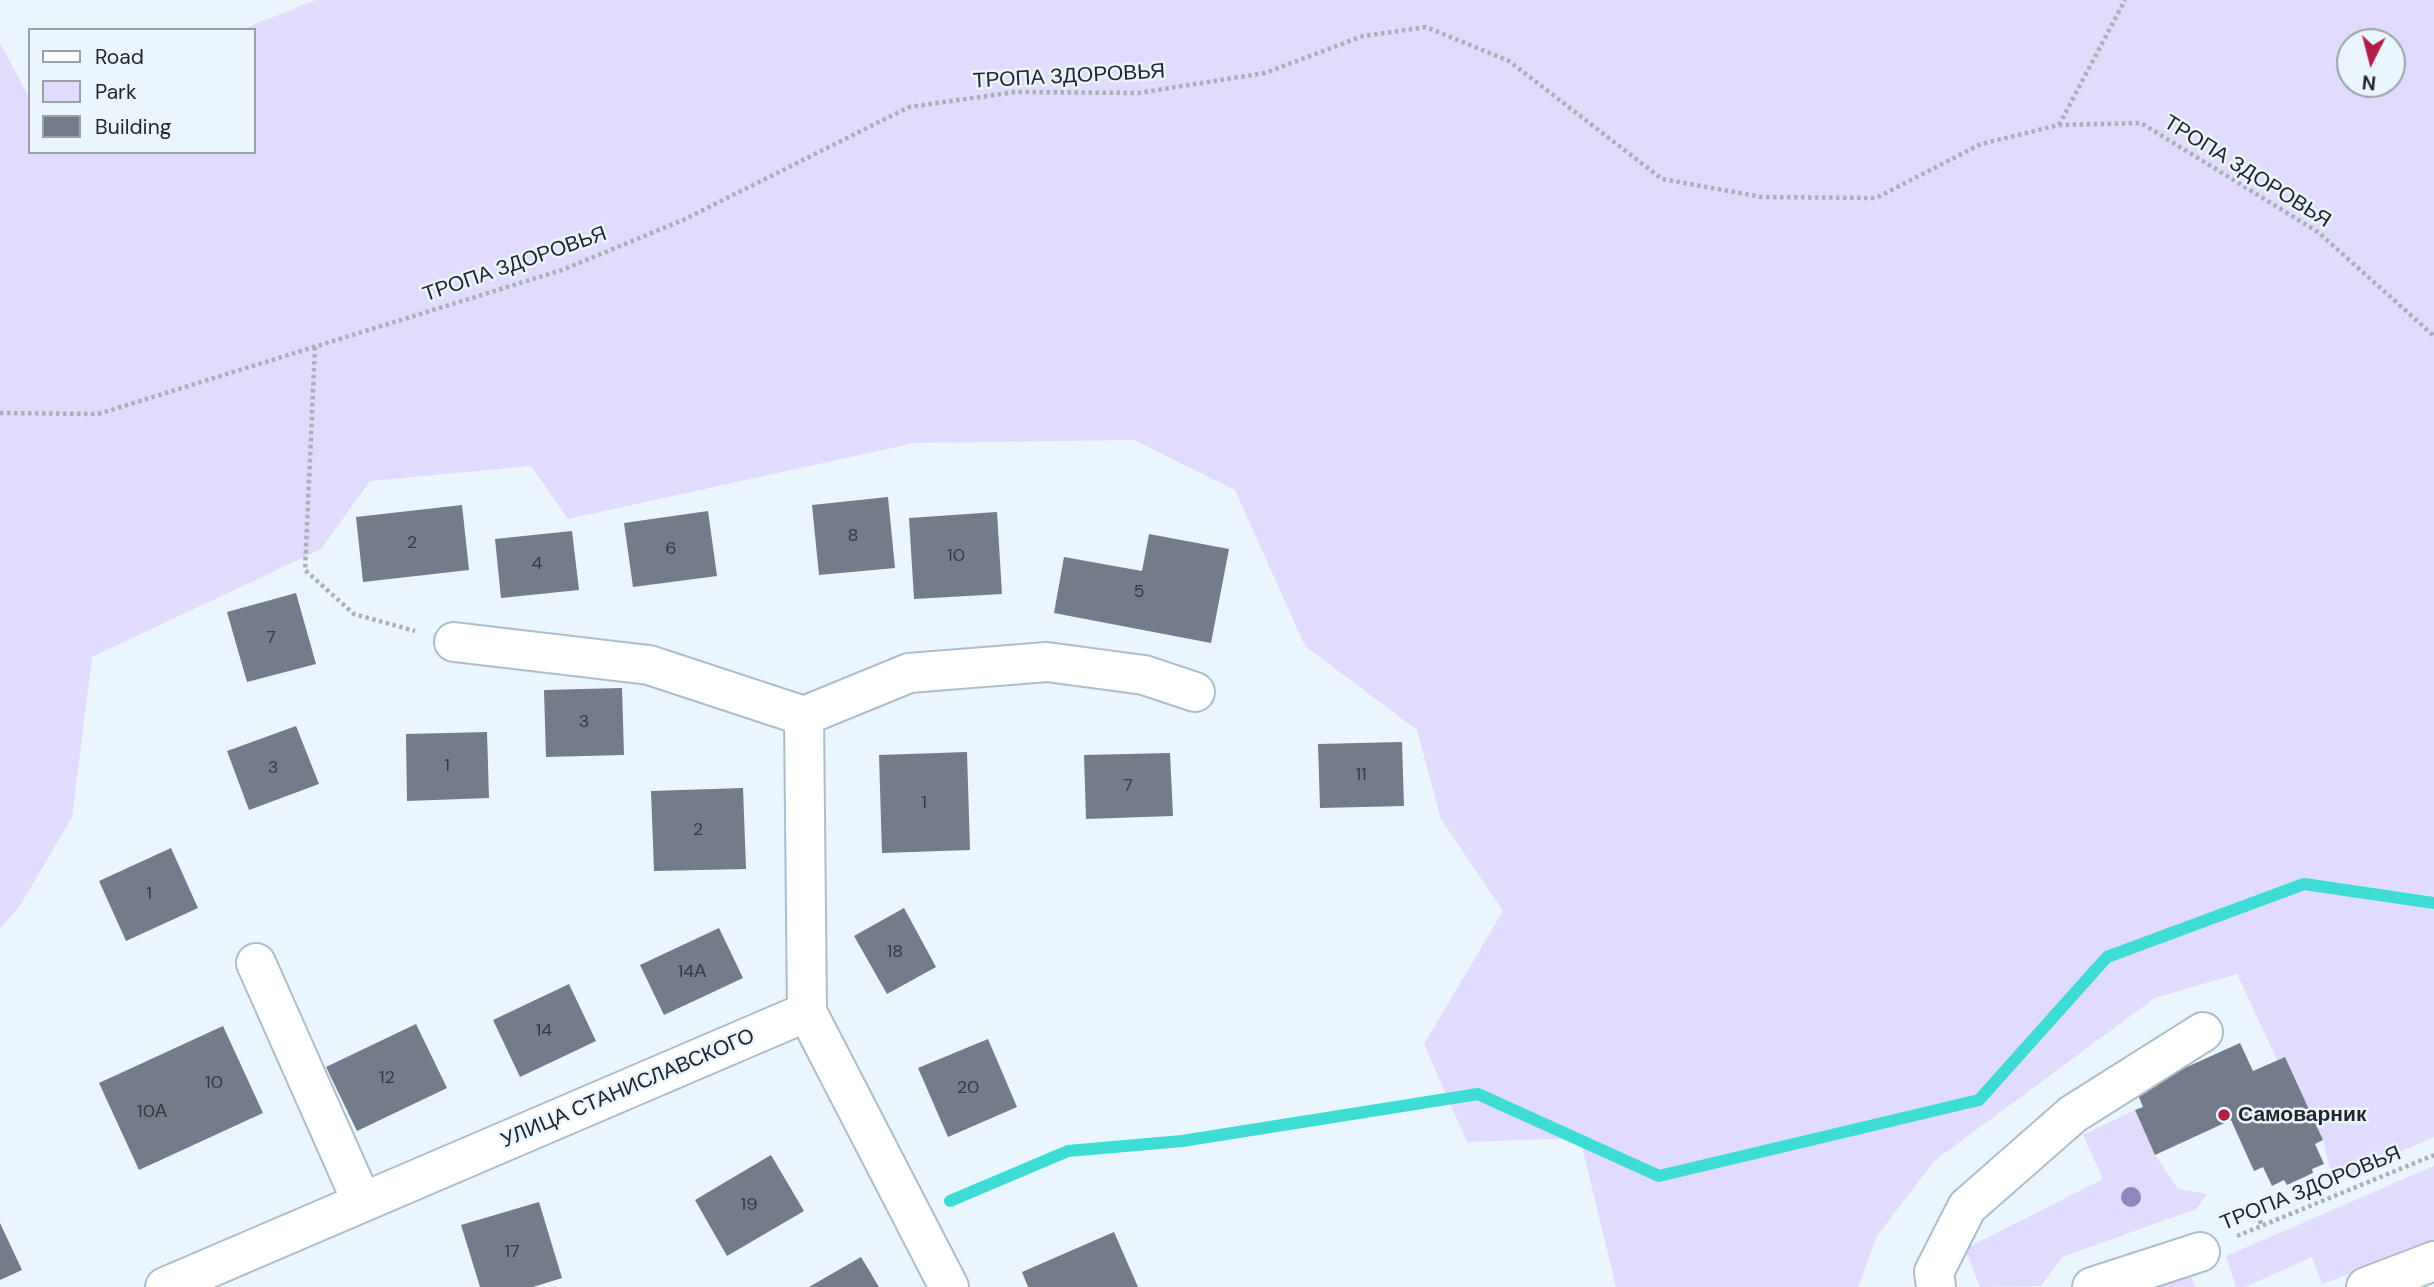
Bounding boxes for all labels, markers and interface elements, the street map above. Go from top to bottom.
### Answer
legend [28,28,256,154]
north arrow [2336,28,2406,98]
text: Road [95,43,144,71]
street label: ТРОПА ЗДОРОВЬЯ [972,59,1166,95]
text: N [2361,69,2377,96]
text: Park [95,78,136,106]
street label: ТРОПА ЗДОРОВЬЯ [2159,110,2335,234]
text: Building [95,113,171,141]
street label: ТРОПА ЗДОРОВЬЯ [420,222,610,308]
house number: 8 [848,525,858,547]
house number: 2 [407,532,417,554]
house number: 6 [665,538,677,560]
house number: 10 [947,545,965,567]
house number: 4 [532,553,542,575]
house number: 5 [1134,581,1144,603]
house number: 7 [266,627,276,649]
house number: 3 [579,711,589,733]
house number: 1 [444,755,450,777]
house number: 3 [268,757,278,779]
house number: 11 [1355,764,1367,786]
house number: 7 [1123,775,1133,797]
house number: 1 [921,792,927,814]
house number: 2 [693,819,703,841]
house number: 1 [146,883,152,905]
house number: 18 [887,941,903,963]
house number: 14А [678,961,706,983]
house number: 14 [536,1020,552,1042]
street label: УЛИЦА СТАНИСЛАВСКОГО [497,1024,759,1154]
house number: 12 [379,1067,395,1089]
house number: 10 [205,1072,223,1094]
house number: 20 [957,1077,979,1099]
house number: 10А [137,1101,167,1123]
place label: Самоварник [2238,1102,2366,1128]
marker: Самоварник [2216,1107,2232,1123]
street label: ТРОПА ЗДОРОВЬЯ [2217,1141,2405,1237]
house number: 19 [741,1194,757,1216]
house number: 17 [504,1241,520,1263]

